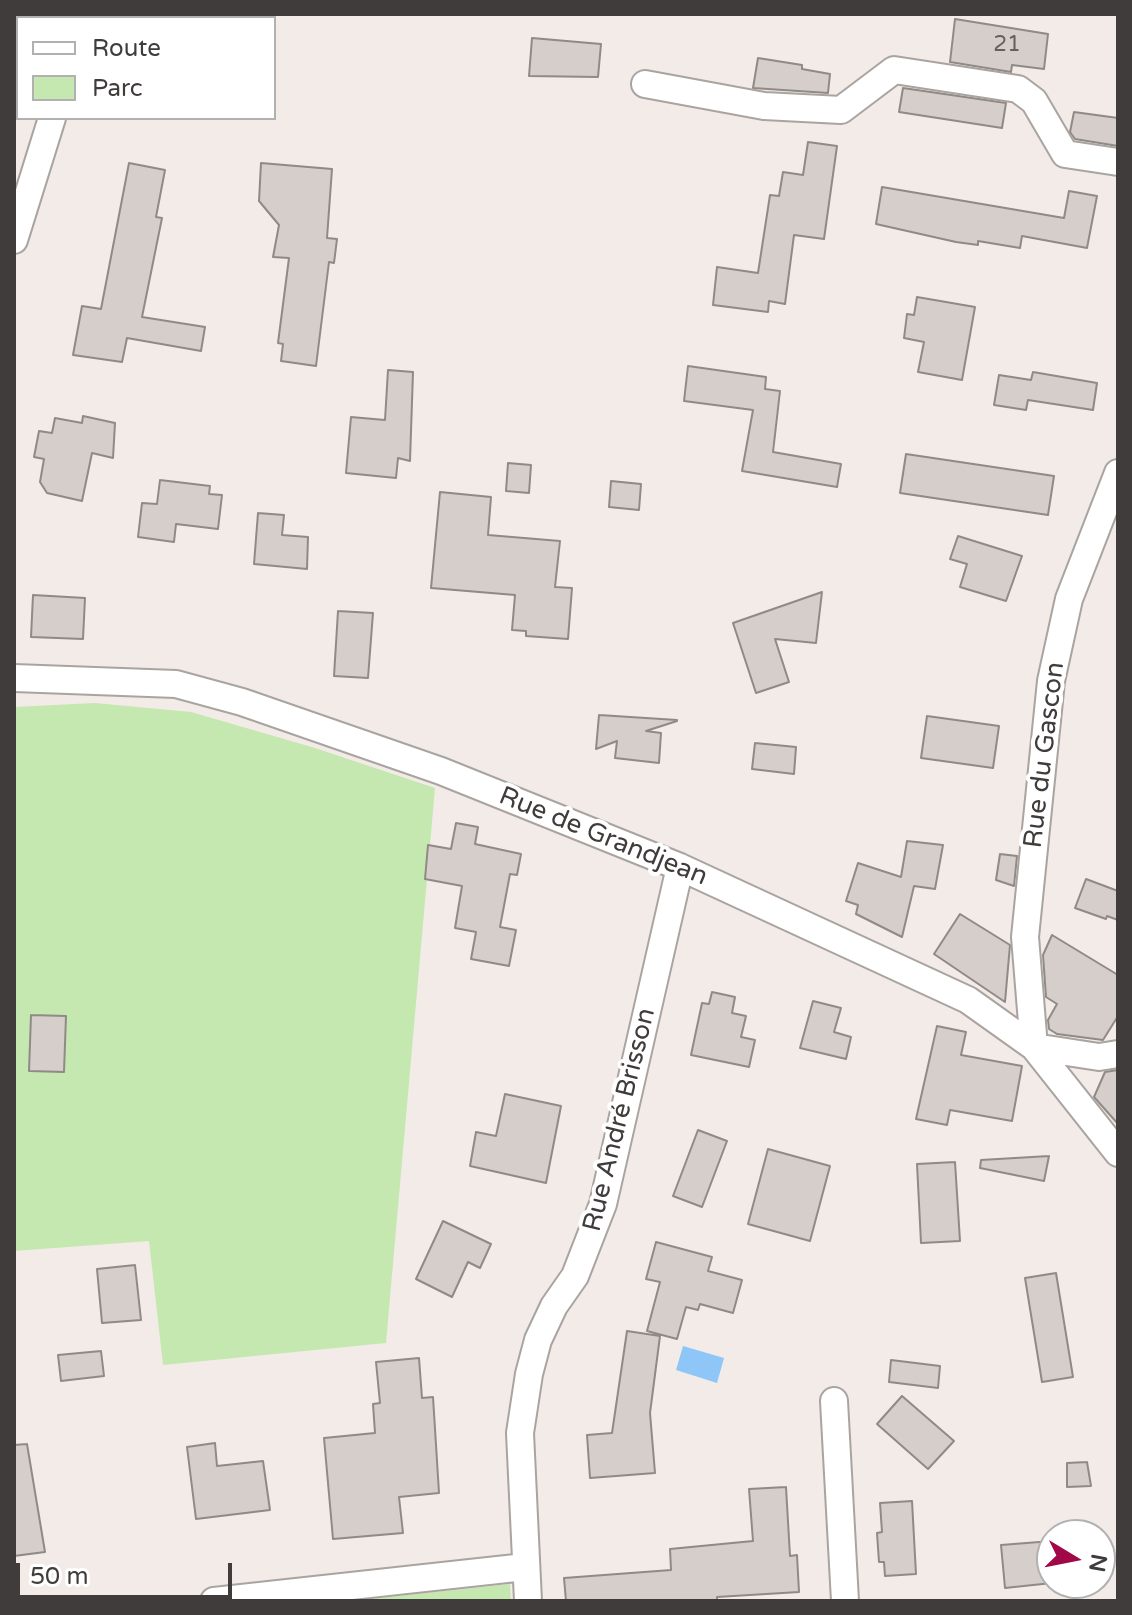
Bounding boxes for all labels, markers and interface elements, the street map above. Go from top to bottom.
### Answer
legend [16,16,276,120]
house number: 21 [993,32,1021,58]
text: Route [92,34,161,63]
text: Parc [92,74,143,103]
street label: Rue du Gascon [1018,660,1072,850]
street label: Rue de Grandjean [494,781,712,893]
street label: Rue André Brisson [577,1005,663,1235]
north arrow [1036,1519,1116,1599]
scale bar [20,1547,236,1597]
text: N [1083,1552,1112,1574]
text: 50 m [30,1562,88,1591]

